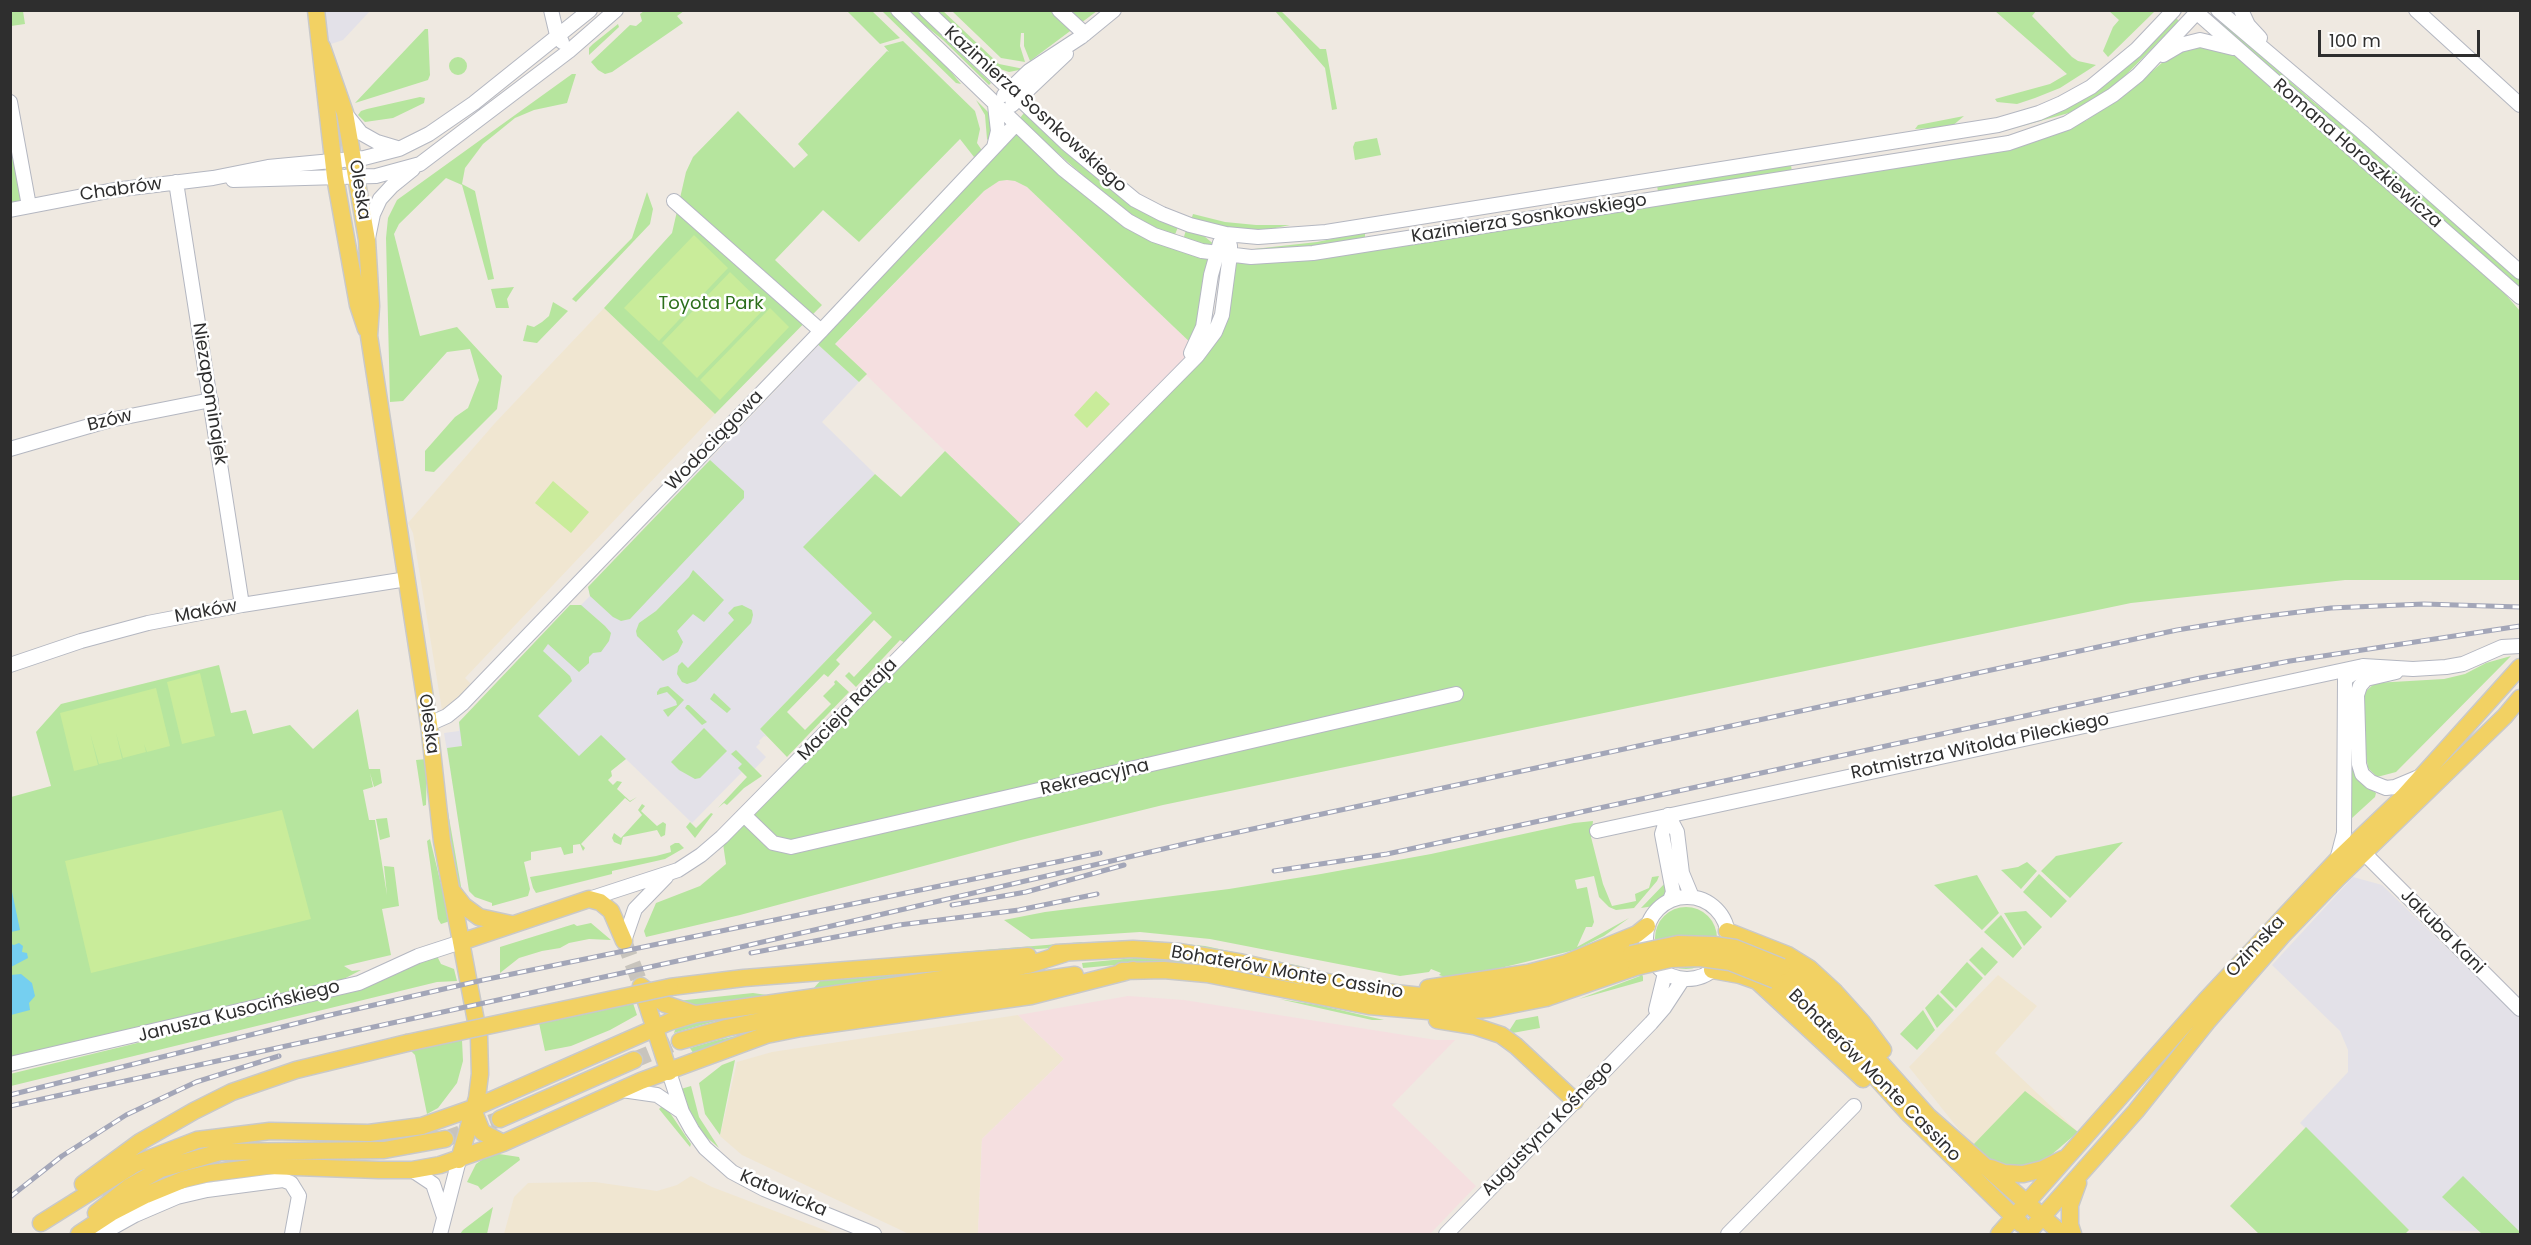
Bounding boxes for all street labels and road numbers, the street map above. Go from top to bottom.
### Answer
street label: Kazimierza Sosnkowskiego [939,22,1131,198]
street label: Romana Horoszkiewicza [2268,75,2446,233]
street label: Oleska [344,158,374,222]
street label: Chabrów [79,174,163,206]
street label: Kazimierza Sosnkowskiego [1410,190,1648,248]
street label: Niezapominajek [187,321,231,467]
street label: Wodociągowa [662,386,768,496]
street label: Bzów [85,405,135,437]
street label: Maków [173,596,239,628]
street label: Macieja Rataja [794,654,902,766]
street label: Oleska [413,693,443,755]
street label: Rotmistrza Witolda Pileckiego [1849,709,2111,785]
street label: Rekreacyjna [1039,755,1151,801]
street label: Jakuba Kani [2395,885,2489,979]
street label: Ozimska [2222,912,2290,982]
street label: Bohaterów Monte Cassino [1169,942,1405,1004]
street label: Janusza Kusocińskiego [136,976,342,1048]
street label: Bohaterów Monte Cassino [1783,985,1965,1167]
street label: Augustyna Kośnego [1478,1057,1618,1201]
street label: Katowicka [736,1166,830,1222]

